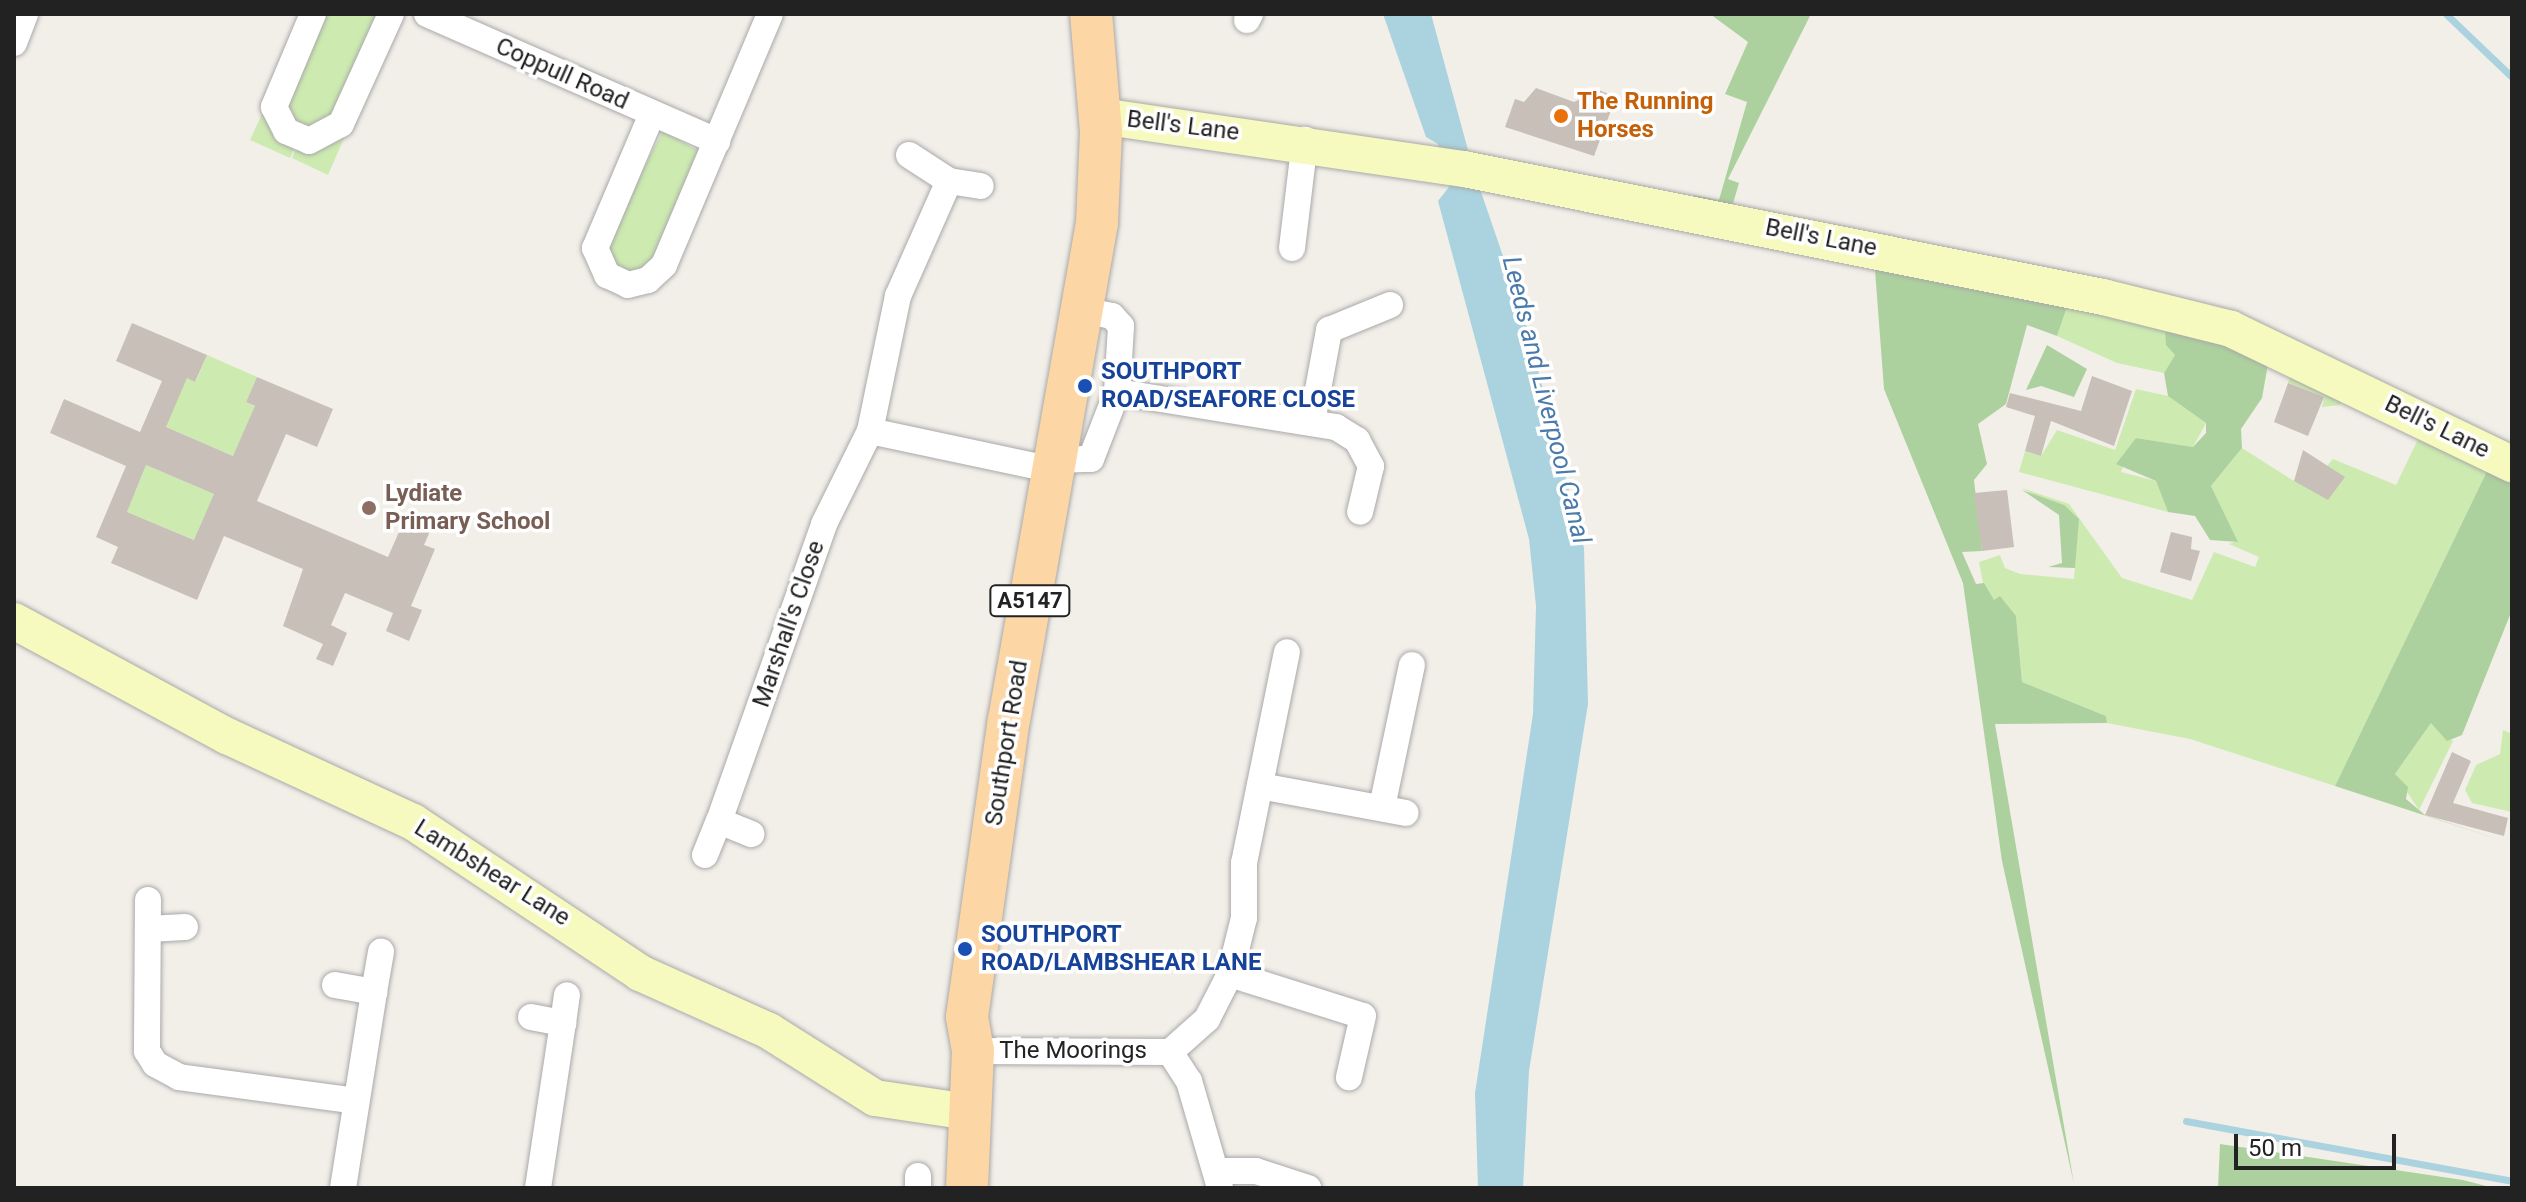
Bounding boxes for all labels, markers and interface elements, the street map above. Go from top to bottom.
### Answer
street label: Coppull Road [491,32,633,116]
place label: The Running Horses [1577,88,1713,144]
street label: Bell's Lane [1125,105,1241,147]
marker: The Running Horses [1552,107,1570,125]
street label: Bell's Lane [1763,213,1879,263]
water label: Leeds and Liverpool Canal [1495,253,1597,547]
place label: SOUTHPORT ROAD/SEAFORE CLOSE [1101,358,1355,414]
marker: SOUTHPORT ROAD/SEAFORE CLOSE [1076,377,1094,395]
street label: Bell's Lane [2380,389,2494,465]
place label: Lydiate Primary School [385,480,550,536]
marker: Lydiate Primary School [360,499,378,517]
street label: Marshall's Close [747,537,831,711]
road number: A5147 [988,583,1072,619]
street label: Southport Road [980,658,1034,828]
street label: Lambshear Lane [409,814,575,932]
place label: SOUTHPORT ROAD/LAMBSHEAR LANE [981,921,1261,977]
marker: SOUTHPORT ROAD/LAMBSHEAR LANE [956,940,974,958]
street label: The Moorings [999,1037,1147,1065]
scale bar [2238,1118,2400,1168]
text: 50 m [2248,1134,2302,1162]

